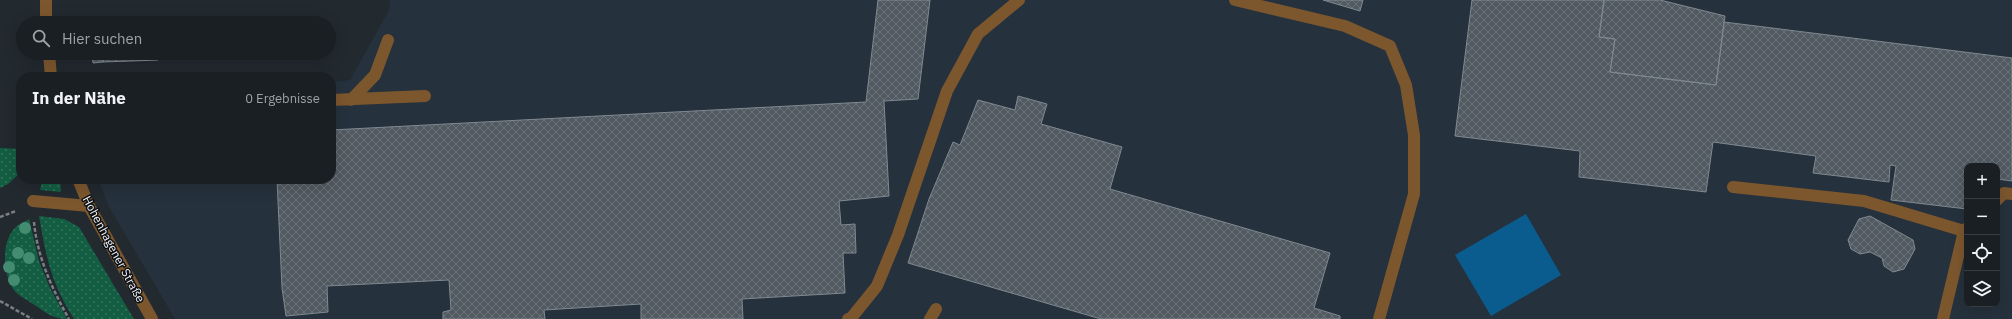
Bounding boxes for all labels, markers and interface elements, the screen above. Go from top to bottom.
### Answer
search box [16,16,336,60]
icon: search [30,27,52,49]
text: Hier suchen [62,29,142,48]
text: In der Nähe [32,87,126,109]
text: 0 Ergebnisse [245,90,320,107]
map controls [1964,163,2000,307]
button: + [1964,163,2000,199]
street label: Hohenhagener Straße [80,193,149,305]
button: − [1964,199,2000,235]
button: locate [1964,235,2000,271]
button: layers [1964,271,2000,307]

